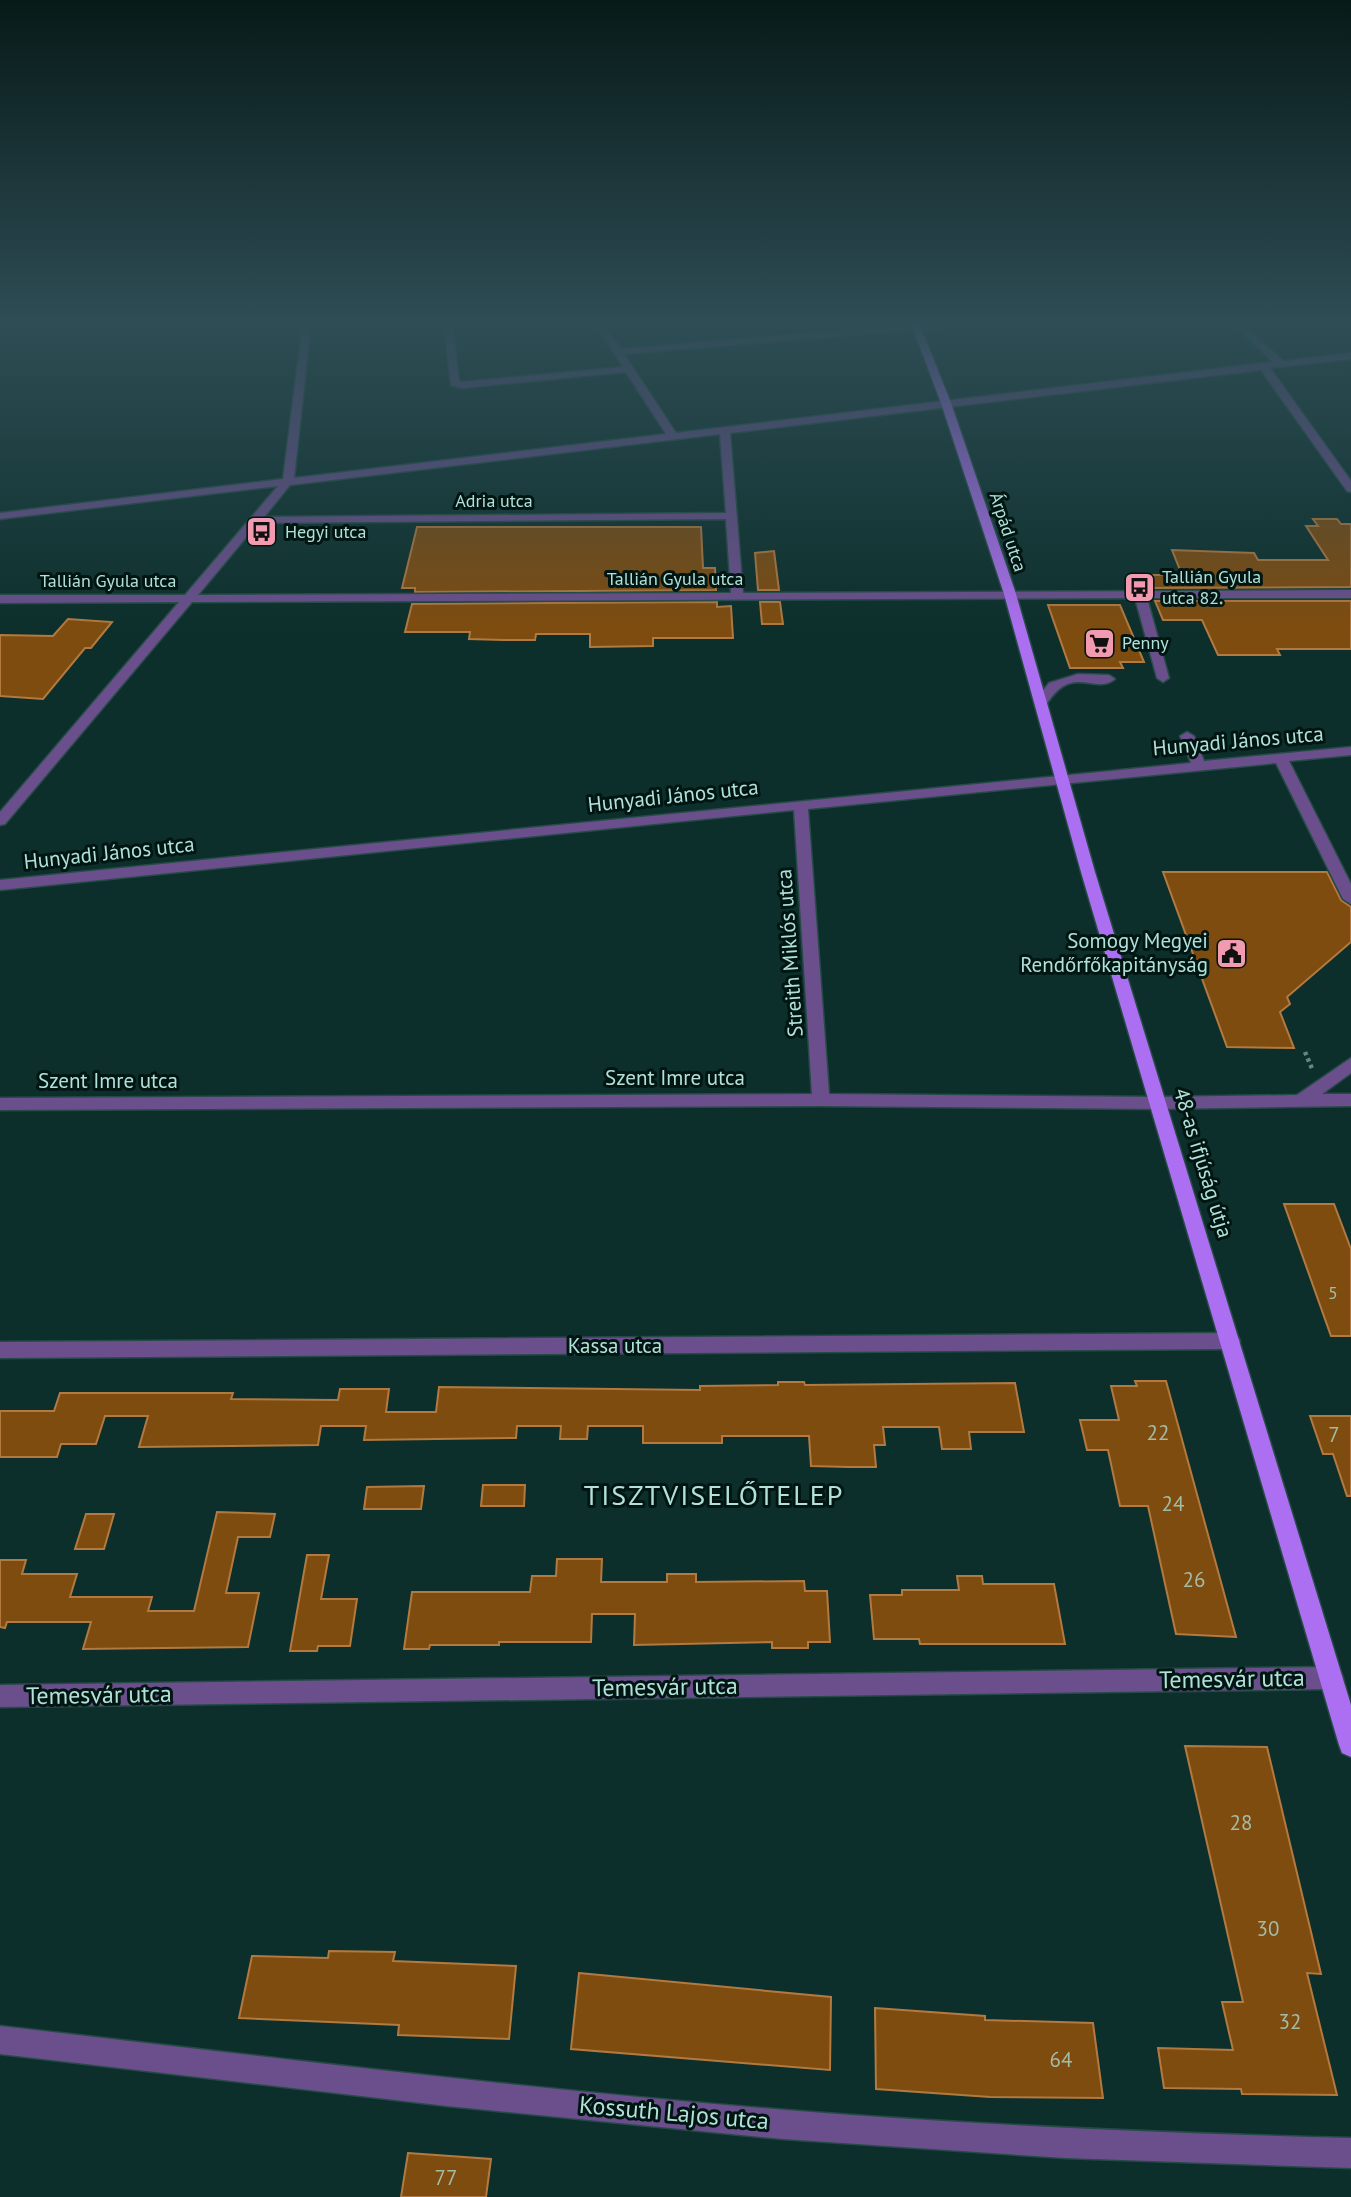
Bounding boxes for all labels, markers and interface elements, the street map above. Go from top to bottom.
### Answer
street label: Adria utca [455,489,533,512]
street label: Árpád utca [985,489,1032,575]
bus stop icon: Hegyi utca [245,515,279,549]
place label: Hegyi utca [285,520,366,543]
place label: Tallián Gyula utca 82. [1162,565,1261,609]
street label: Tallián Gyula utca [607,567,743,590]
street label: Tallián Gyula utca [40,569,176,592]
bus stop icon: Tallián Gyula utca 82. [1122,570,1156,604]
supermarket icon: Penny [1082,626,1116,660]
place label: Penny [1122,631,1169,654]
street label: Hunyadi János utca [1151,720,1325,761]
street label: Hunyadi János utca [586,773,760,818]
street label: Hunyadi János utca [22,830,196,875]
street label: Streith Miklós utca [770,868,809,1038]
place label: Somogy Megyei Rendőrfőkapitányság [1020,927,1208,978]
public building icon: Somogy Megyei Rendőrfőkapitányság [1214,936,1248,970]
street label: Szent Imre utca [605,1064,745,1091]
street label: Szent Imre utca [38,1067,178,1094]
street label: 48-as ifjúság útja [1168,1085,1239,1241]
house number: 5 [1328,1281,1338,1304]
street label: Kassa utca [568,1332,662,1359]
house number: 22 [1147,1419,1169,1446]
house number: 7 [1328,1421,1340,1448]
district label: TISZTVISELŐTELEP [584,1476,844,1513]
house number: 24 [1162,1490,1184,1517]
house number: 26 [1183,1566,1205,1593]
street label: Temesvár utca [1159,1662,1305,1695]
street label: Temesvár utca [592,1670,738,1703]
street label: Temesvár utca [26,1678,172,1711]
house number: 28 [1230,1809,1252,1836]
house number: 30 [1257,1915,1279,1942]
house number: 32 [1279,2008,1301,2035]
house number: 64 [1050,2046,1072,2073]
street label: Kossuth Lajos utca [578,2089,770,2136]
house number: 77 [435,2164,457,2191]

